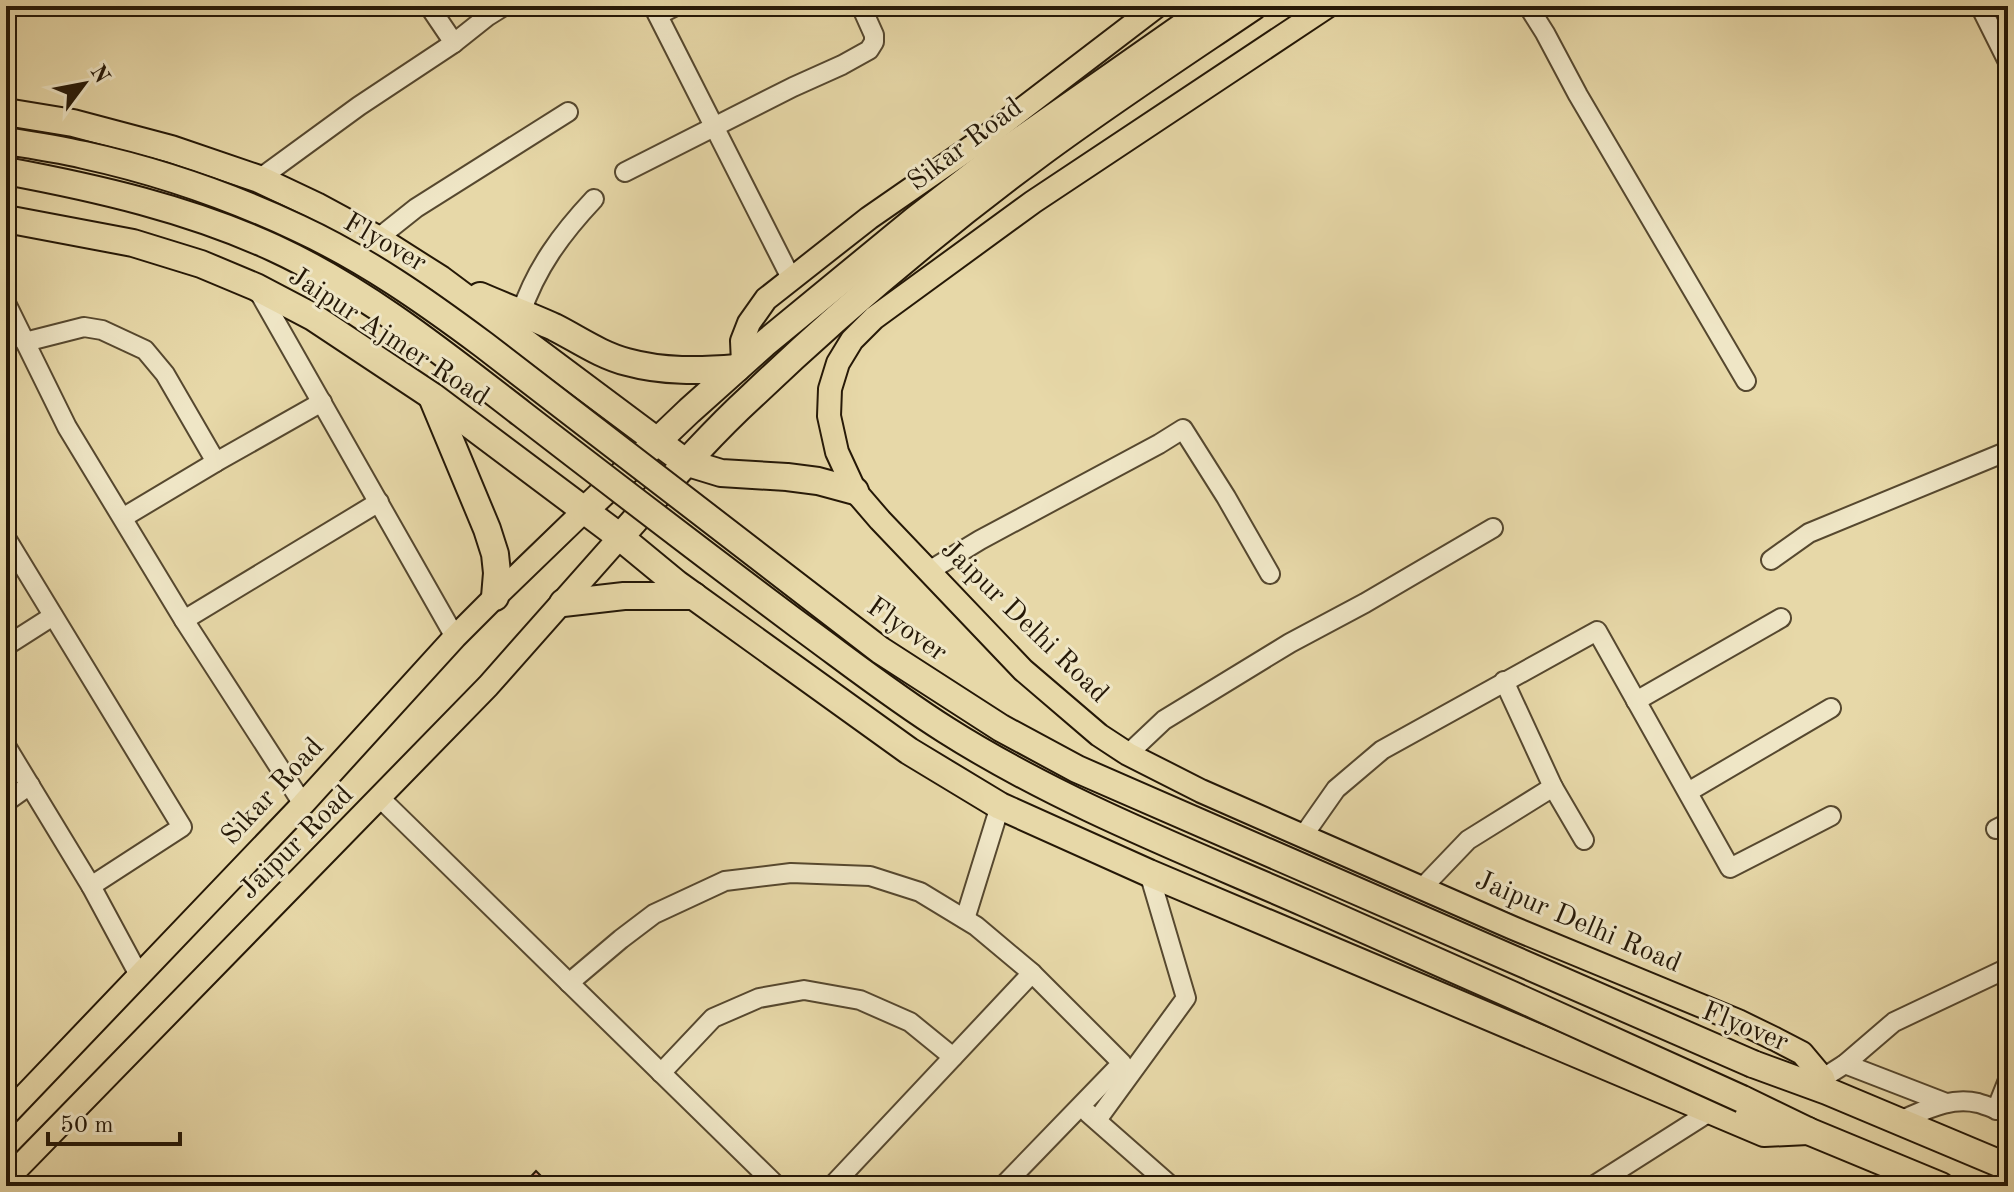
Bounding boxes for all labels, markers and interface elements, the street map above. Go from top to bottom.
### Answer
north arrow [44,44,124,124]
text: N [85,62,113,88]
street label: Sikar Road [903,94,1028,197]
street label: Flyover [338,209,431,278]
street label: Jaipur Ajmer Road [283,262,493,413]
street label: Jaipur Delhi Road [935,535,1113,709]
street label: Flyover [861,593,951,668]
street label: Sikar Road [217,733,329,851]
street label: Jaipur Road [235,781,359,905]
street label: Jaipur Delhi Road [1471,867,1685,979]
street label: Flyover [1698,998,1792,1058]
scale bar [48,1096,180,1146]
text: 50 m [60,1114,114,1138]

